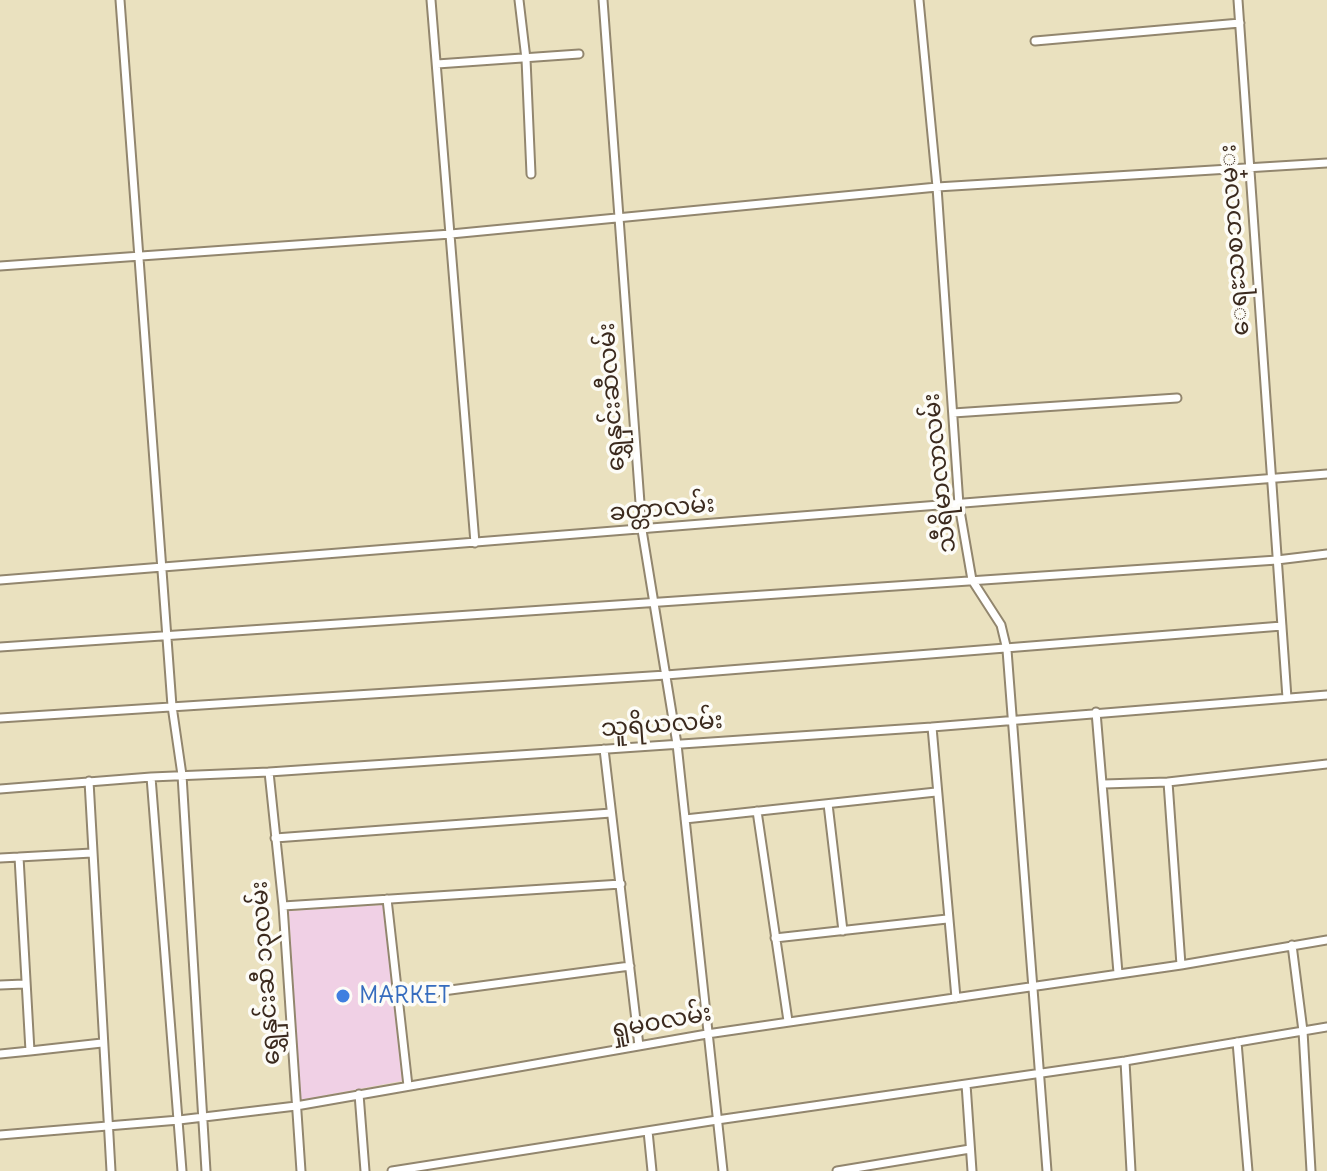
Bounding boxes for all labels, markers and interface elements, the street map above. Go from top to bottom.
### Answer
street label: ေရႊသစၥာလမ္း [1214,143,1256,337]
street label: ရွှေနှင်းဆီလမ်း [592,322,632,472]
street label: သီရိမာလာလမ်း [917,392,963,554]
street label: ခတ္တာလမ်း [608,490,716,528]
street label: သူရိယလမ်း [600,706,724,744]
street label: ရွှေနှင်းဆီ ၁၃လမ်း [245,880,287,1066]
place label: MARKET [359,982,451,1010]
marker: MARKET [334,987,352,1005]
street label: ရှုမဝလမ်း [608,999,714,1045]

